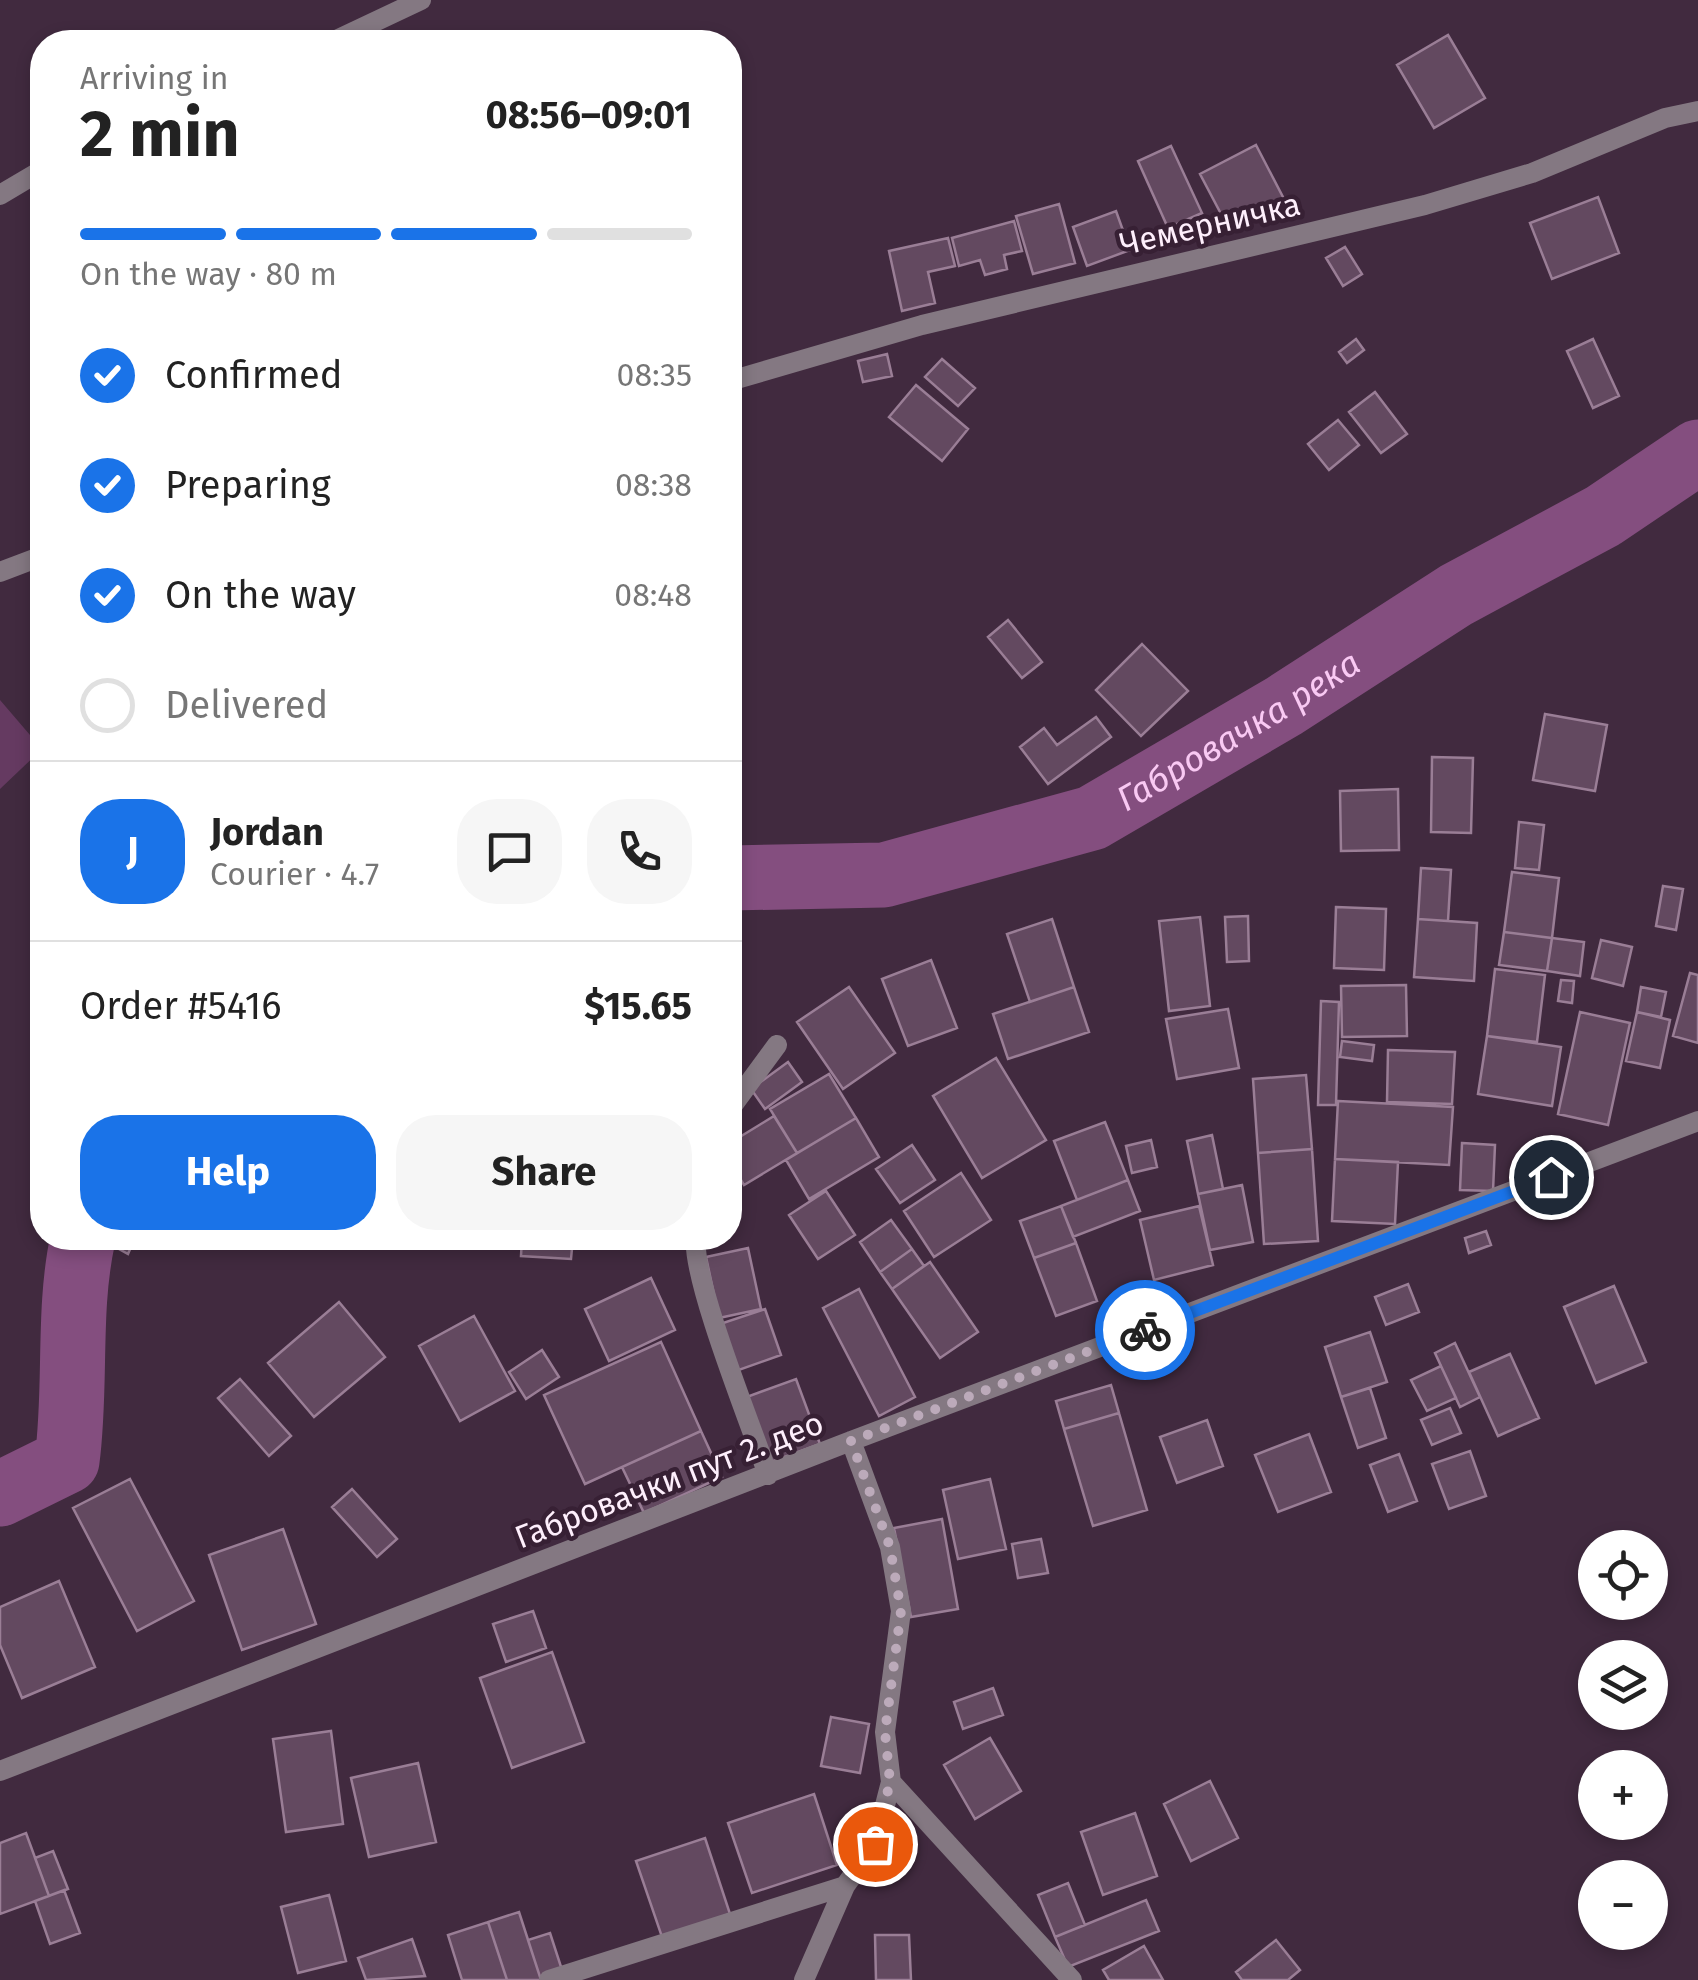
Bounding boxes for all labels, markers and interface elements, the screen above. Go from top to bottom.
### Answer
text: Arriving in [80,59,228,97]
text: 08:56–09:01 [485,92,692,138]
text: 2 min [80,95,240,173]
street label: Чемерничка [1116,185,1304,263]
text: On the way · 80 m [80,255,337,293]
icon: check [80,348,135,403]
text: Confirmed [165,352,343,398]
text: 08:35 [617,356,692,394]
icon: check [80,458,135,513]
text: Preparing [165,462,331,508]
text: 08:38 [615,466,692,504]
icon: check [80,568,135,623]
text: On the way [165,572,356,618]
text: 08:48 [614,576,692,614]
water label: Габровачка река [1109,642,1368,820]
text: Delivered [165,682,328,728]
button: chat [457,799,562,904]
button: phone [587,799,692,904]
text: Jordan [210,809,324,855]
text: J [126,828,139,874]
text: Courier · 4.7 [210,855,379,893]
text: Order #5416 [80,983,281,1029]
text: $15.65 [584,983,692,1029]
button: Help [80,1115,376,1230]
button: Share [396,1115,692,1230]
pin [1509,1135,1594,1220]
icon: home [1524,1150,1579,1205]
courier [1095,1280,1195,1380]
icon: bike [1118,1303,1173,1358]
street label: Габровачки пут 2. део [509,1404,829,1556]
map controls [1578,1530,1668,1950]
button: locate [1578,1530,1668,1620]
button: layers [1578,1640,1668,1730]
button: + [1578,1750,1668,1840]
pin [833,1802,918,1887]
icon: bag [848,1817,903,1872]
button: − [1578,1860,1668,1950]

